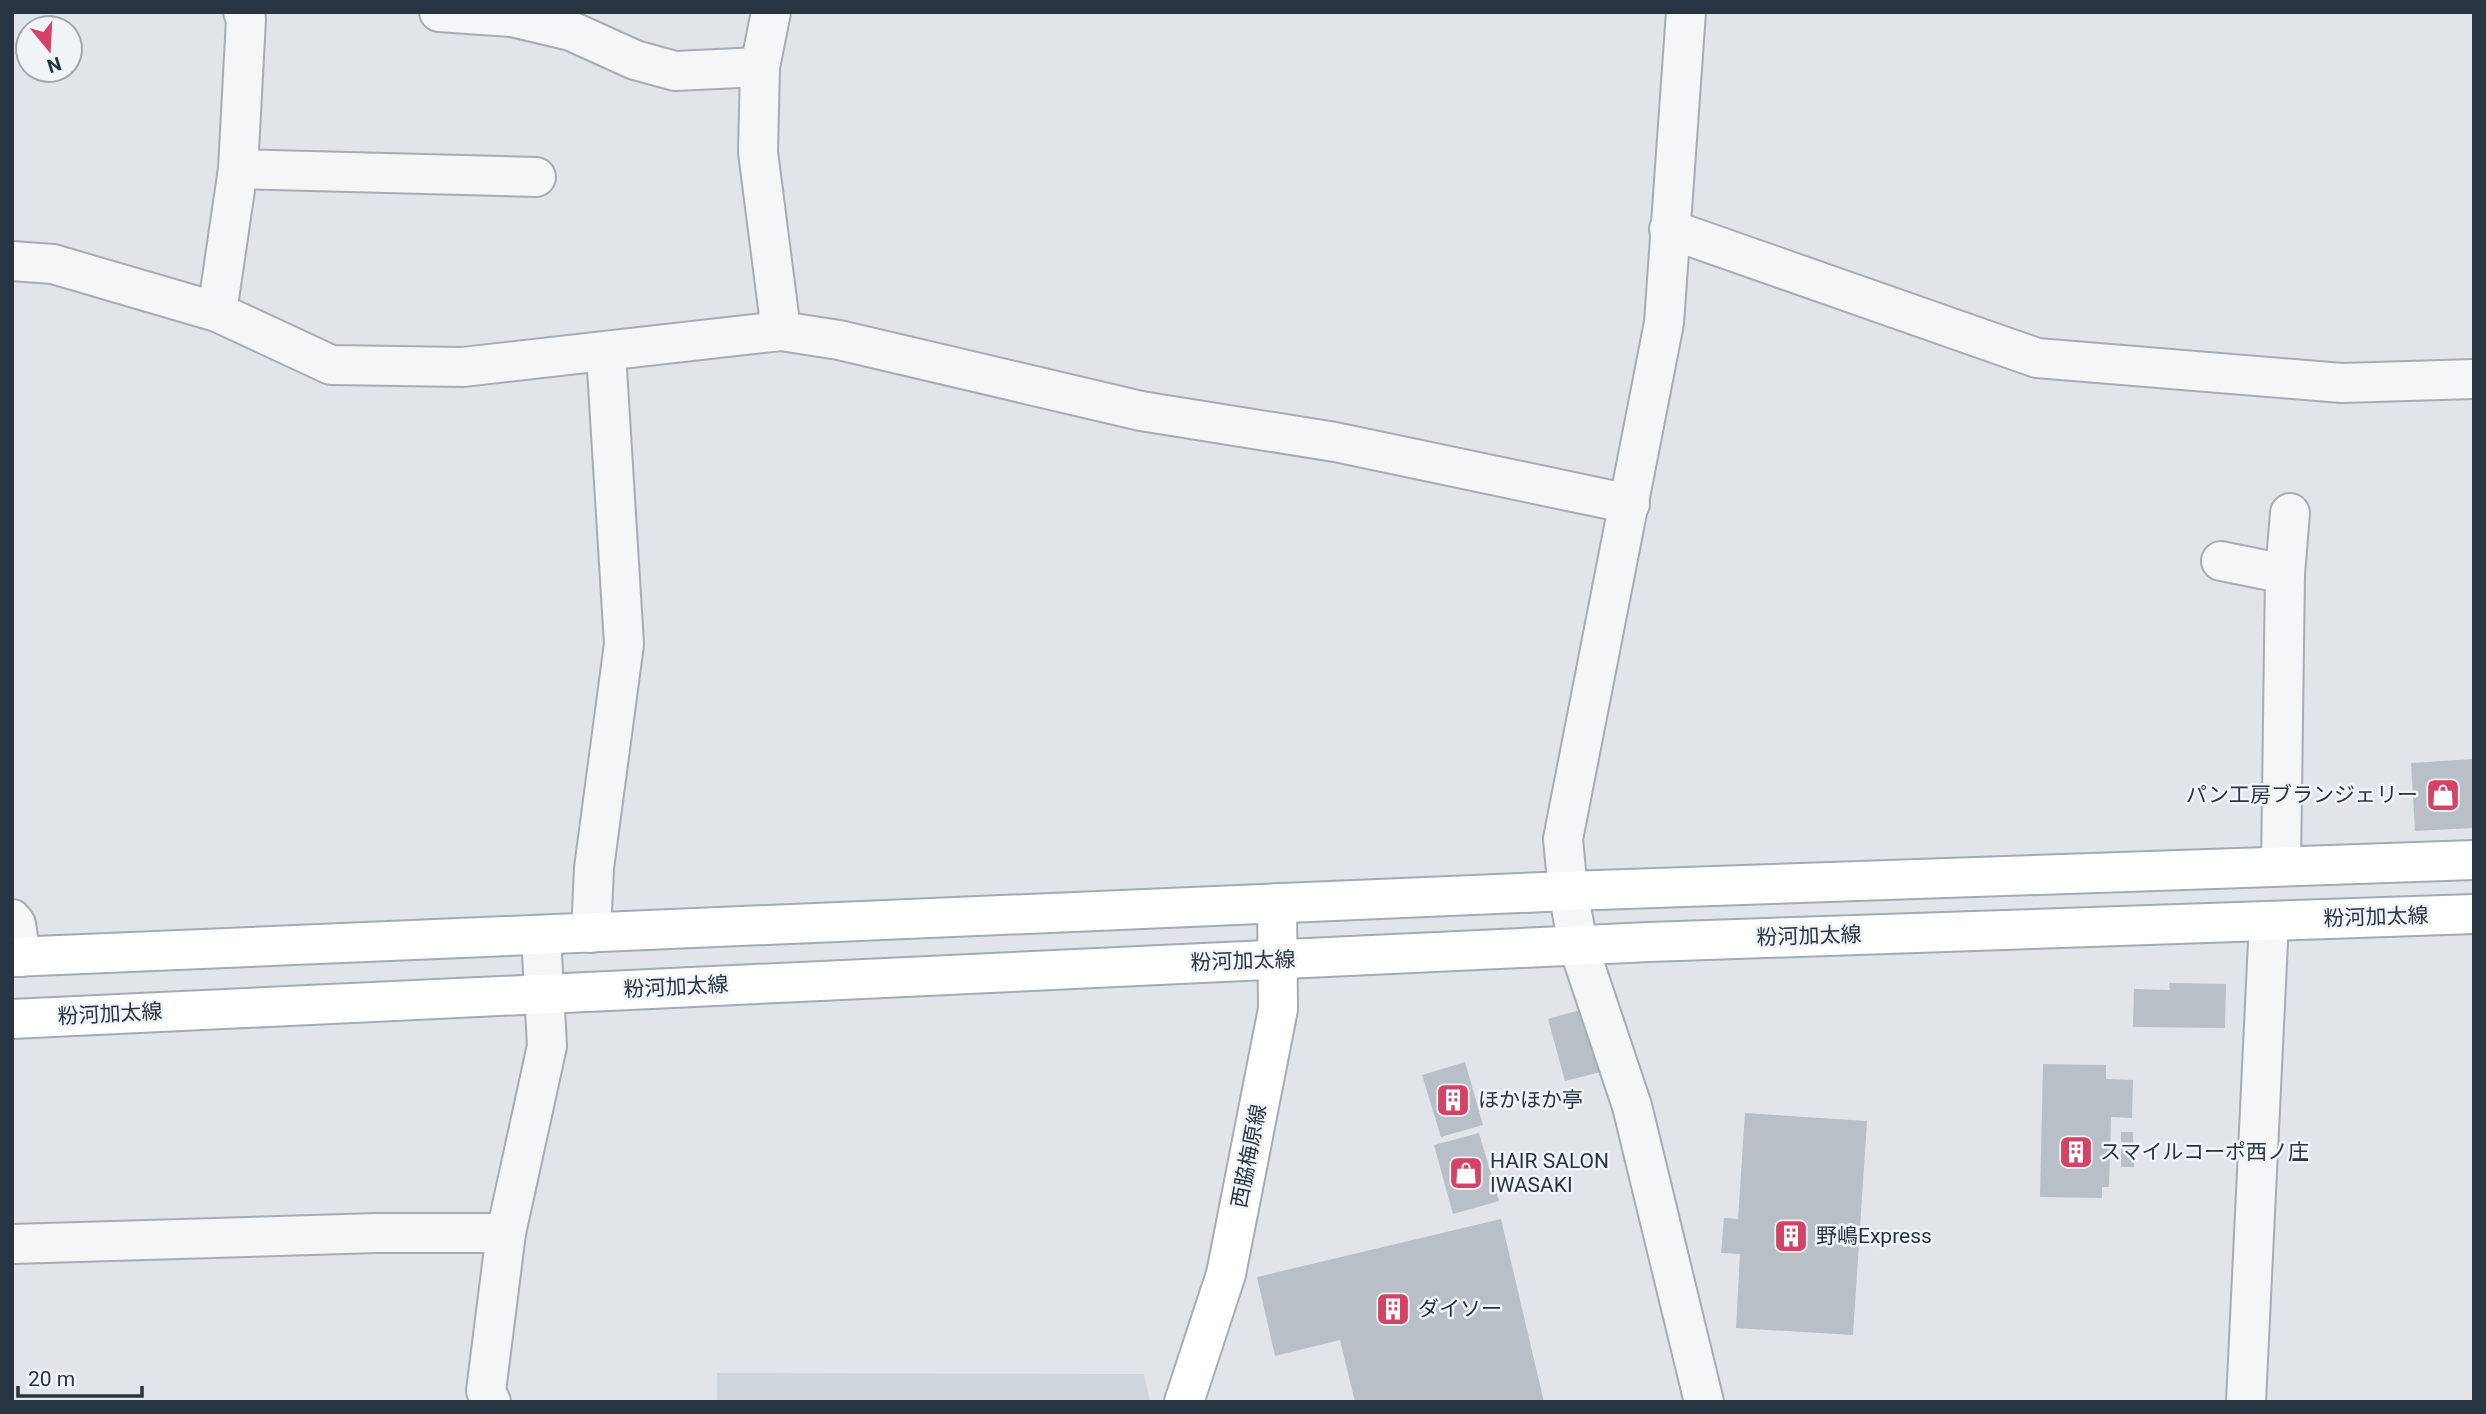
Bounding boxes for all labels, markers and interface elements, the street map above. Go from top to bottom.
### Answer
north arrow [14,14,84,84]
text: N [44,52,64,78]
shop icon: パン工房ブランジェリー [2424,776,2462,814]
place label: パン工房ブランジェリー [2186,783,2418,807]
street label: 粉河加太線 [2323,903,2429,931]
street label: 粉河加太線 [1756,922,1862,950]
street label: 粉河加太線 [1190,947,1296,975]
street label: 粉河加太線 [623,972,729,1002]
street label: 粉河加太線 [57,999,163,1029]
building icon: ほかほか亭 [1434,1081,1472,1119]
place label: ほかほか亭 [1478,1088,1583,1112]
street label: 西脇梅原線 [1227,1102,1271,1210]
building icon: スマイルコーポ西ノ庄 [2057,1133,2095,1171]
place label: スマイルコーポ西ノ庄 [2100,1140,2309,1164]
place label: HAIR SALON IWASAKI [1490,1149,1609,1197]
shop icon: HAIR SALON IWASAKI [1447,1154,1485,1192]
building icon: 野嶋Express [1772,1217,1810,1255]
place label: 野嶋Express [1816,1224,1932,1248]
building icon: ダイソー [1374,1290,1412,1328]
place label: ダイソー [1418,1297,1502,1321]
scale bar [18,1354,142,1398]
text: 20 m [28,1367,75,1391]

